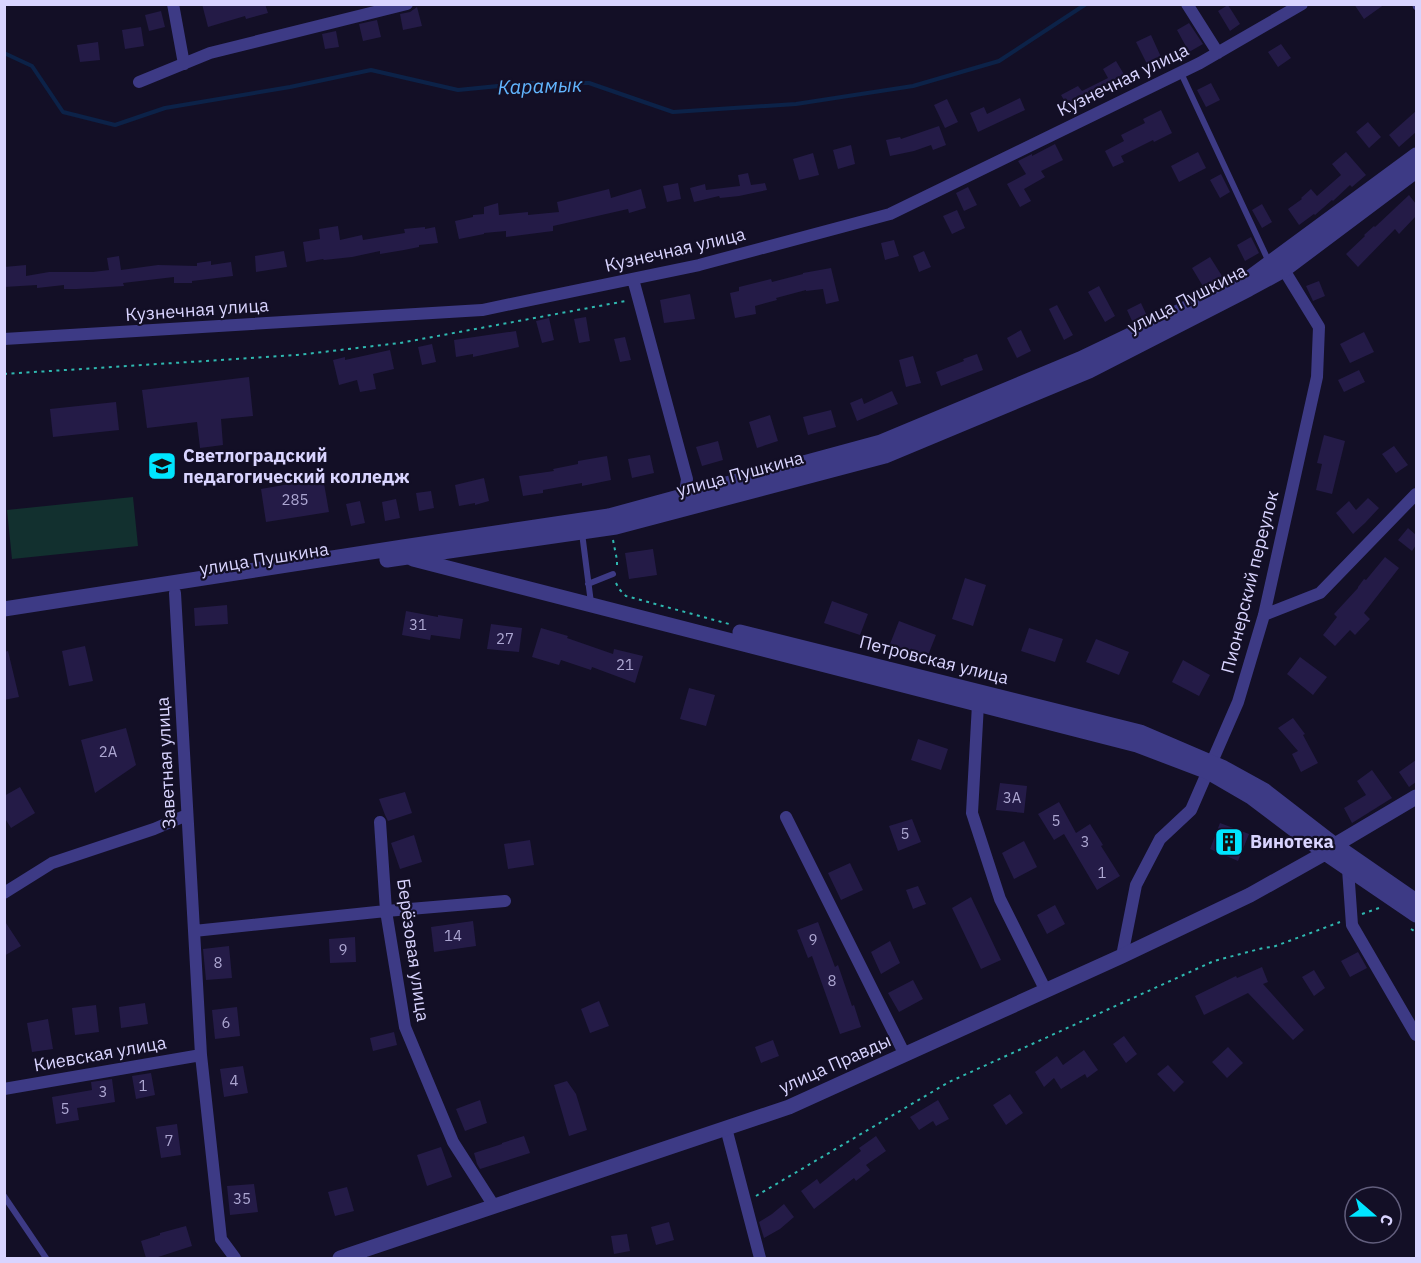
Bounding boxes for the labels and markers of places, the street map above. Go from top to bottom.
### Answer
place label: Светлоградский педагогический колледж [183,444,410,488]
school or university icon: Светлоградский педагогический колледж [146,450,178,482]
building icon: Винотека [1213,826,1245,858]
place label: Винотека [1250,830,1334,853]

